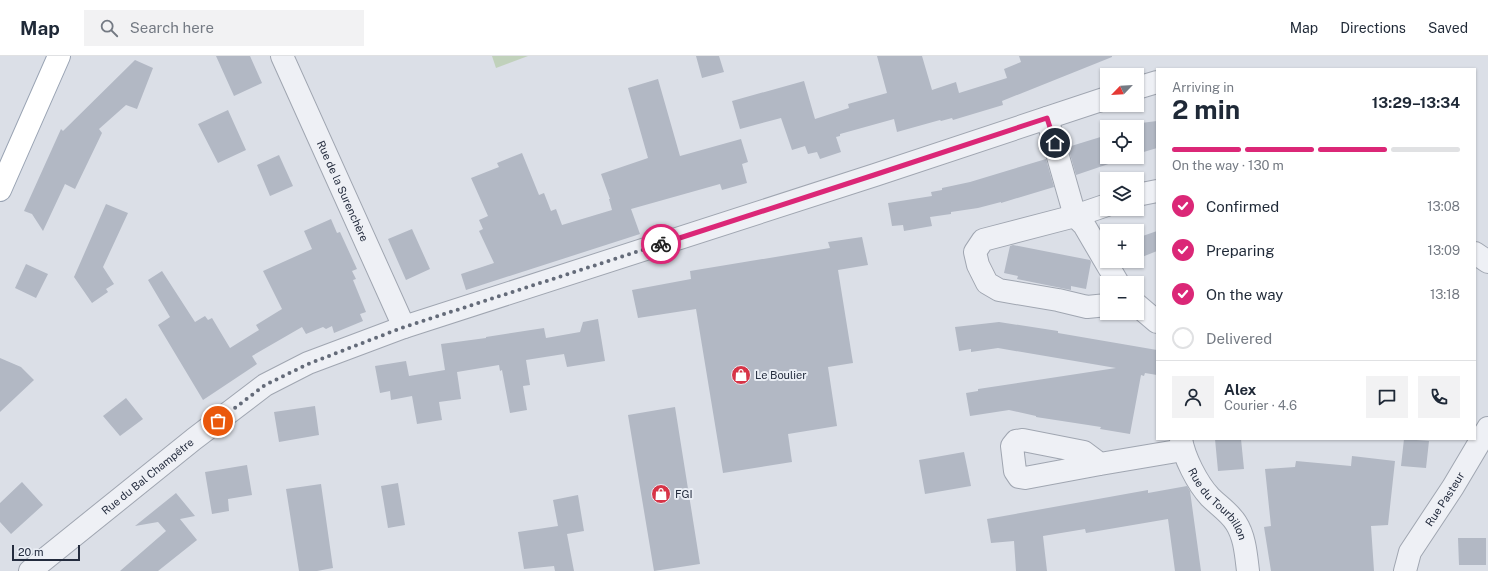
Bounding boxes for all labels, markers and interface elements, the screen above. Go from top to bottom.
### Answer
search box [84,10,364,46]
text: Map [20,17,60,39]
icon: search [98,17,120,39]
text: Search here [130,19,214,36]
text: Map [1290,20,1318,36]
text: Directions [1340,20,1406,36]
text: Saved [1428,20,1468,36]
north arrow [1100,68,1144,112]
map controls [1100,68,1144,320]
text: Arriving in [1172,80,1234,95]
text: 2 min [1172,94,1240,125]
text: 13:29–13:34 [1372,94,1460,111]
button: locate [1100,120,1144,164]
pin [1038,126,1072,160]
icon: home [1044,132,1066,154]
street label: Rue de la Surenchère [315,139,371,243]
text: On the way · 130 m [1172,158,1284,173]
button: layers [1100,172,1144,216]
icon: check [1172,195,1194,217]
text: Confirmed [1206,198,1279,215]
text: 13:08 [1427,199,1460,214]
courier [641,224,681,264]
button: + [1100,224,1144,268]
icon: bike [650,233,672,255]
icon: check [1172,239,1194,261]
text: Preparing [1206,242,1275,259]
text: 13:09 [1428,243,1460,258]
button: − [1100,276,1144,320]
icon: check [1172,283,1194,305]
text: On the way [1206,286,1283,303]
text: 13:18 [1430,287,1460,302]
text: Delivered [1206,330,1272,347]
shop icon: Le Boulier [730,364,752,386]
place label: Le Boulier [755,369,807,381]
button: person [1172,376,1214,418]
button: chat [1366,376,1408,418]
button: phone [1418,376,1460,418]
text: Alex [1224,381,1256,398]
text: Courier · 4.6 [1224,398,1297,413]
pin [201,404,235,438]
icon: bag [207,410,229,432]
street label: Rue du Bal Champêtre [99,436,196,517]
street label: Rue du Tourbillon [1186,466,1249,541]
street label: Rue Pasteur [1423,470,1467,528]
shop icon: FGI [650,483,672,505]
place label: FGI [675,488,693,500]
scale bar [12,543,80,562]
text: 20 m [18,546,43,558]

